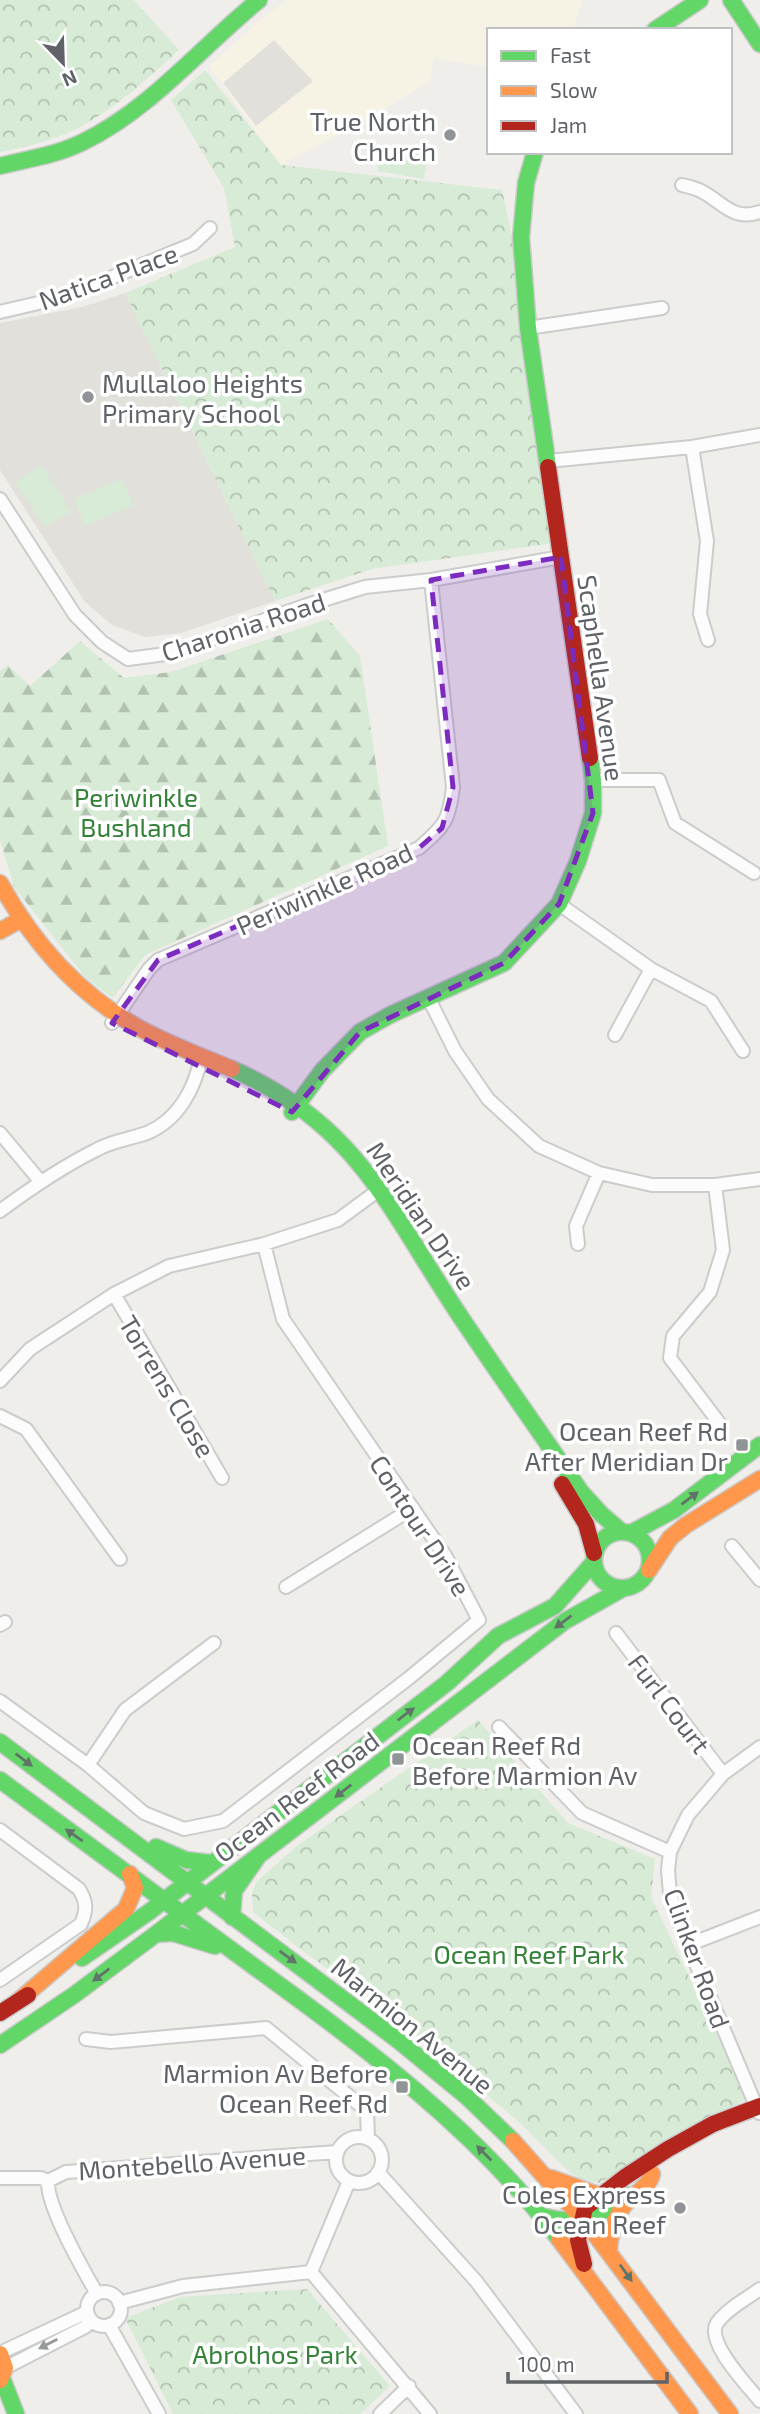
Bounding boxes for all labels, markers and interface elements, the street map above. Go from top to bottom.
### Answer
north arrow [28,28,98,98]
legend [487,28,732,154]
text: Fast [550,42,591,67]
text: N [59,66,81,92]
text: Slow [550,77,597,102]
place label: True North Church [310,105,436,166]
text: Jam [550,112,587,137]
marker: True North Church [442,127,458,143]
street label: Natica Place [34,237,182,315]
place label: Mullaloo Heights Primary School [102,367,303,428]
marker: Mullaloo Heights Primary School [80,389,96,405]
street label: Scaphella Avenue [572,573,632,783]
street label: Charonia Road [157,585,329,667]
park label: Periwinkle Bushland [74,781,198,842]
street label: Periwinkle Road [231,835,417,941]
street label: Meridian Drive [361,1135,483,1295]
street label: Torrens Close [114,1309,222,1463]
place label: Ocean Reef Rd After Meridian Dr [525,1415,728,1476]
marker: Ocean Reef Rd After Meridian Dr [734,1437,750,1453]
street label: Contour Drive [364,1449,478,1601]
one-way arrow [681,1492,699,1506]
one-way arrow [554,1615,572,1630]
street label: Furl Court [623,1647,717,1759]
one-way arrow [397,1706,415,1721]
street label: Ocean Reef Road [208,1724,384,1868]
place label: Ocean Reef Rd Before Marmion Av [412,1729,638,1790]
marker: Ocean Reef Rd Before Marmion Av [390,1751,406,1767]
one-way arrow [15,1753,33,1767]
one-way arrow [335,1783,353,1798]
one-way arrow [65,1828,83,1842]
street label: Clinker Road [658,1884,738,2032]
park label: Ocean Reef Park [433,1938,625,1969]
one-way arrow [279,1950,297,1964]
street label: Marmion Avenue [326,1950,500,2100]
one-way arrow [92,1968,110,1982]
place label: Marmion Av Before Ocean Reef Rd [163,2057,388,2118]
marker: Marmion Av Before Ocean Reef Rd [394,2079,410,2095]
street label: Montebello Avenue [77,2139,307,2185]
one-way arrow [476,2145,493,2161]
place label: Coles Express Ocean Reef [502,2178,667,2239]
marker: Coles Express Ocean Reef [672,2200,688,2216]
one-way arrow [618,2264,632,2282]
one-way arrow [38,2338,58,2350]
park label: Abrolhos Park [192,2338,358,2369]
scale bar [508,2340,667,2384]
text: 100 m [518,2351,575,2376]

